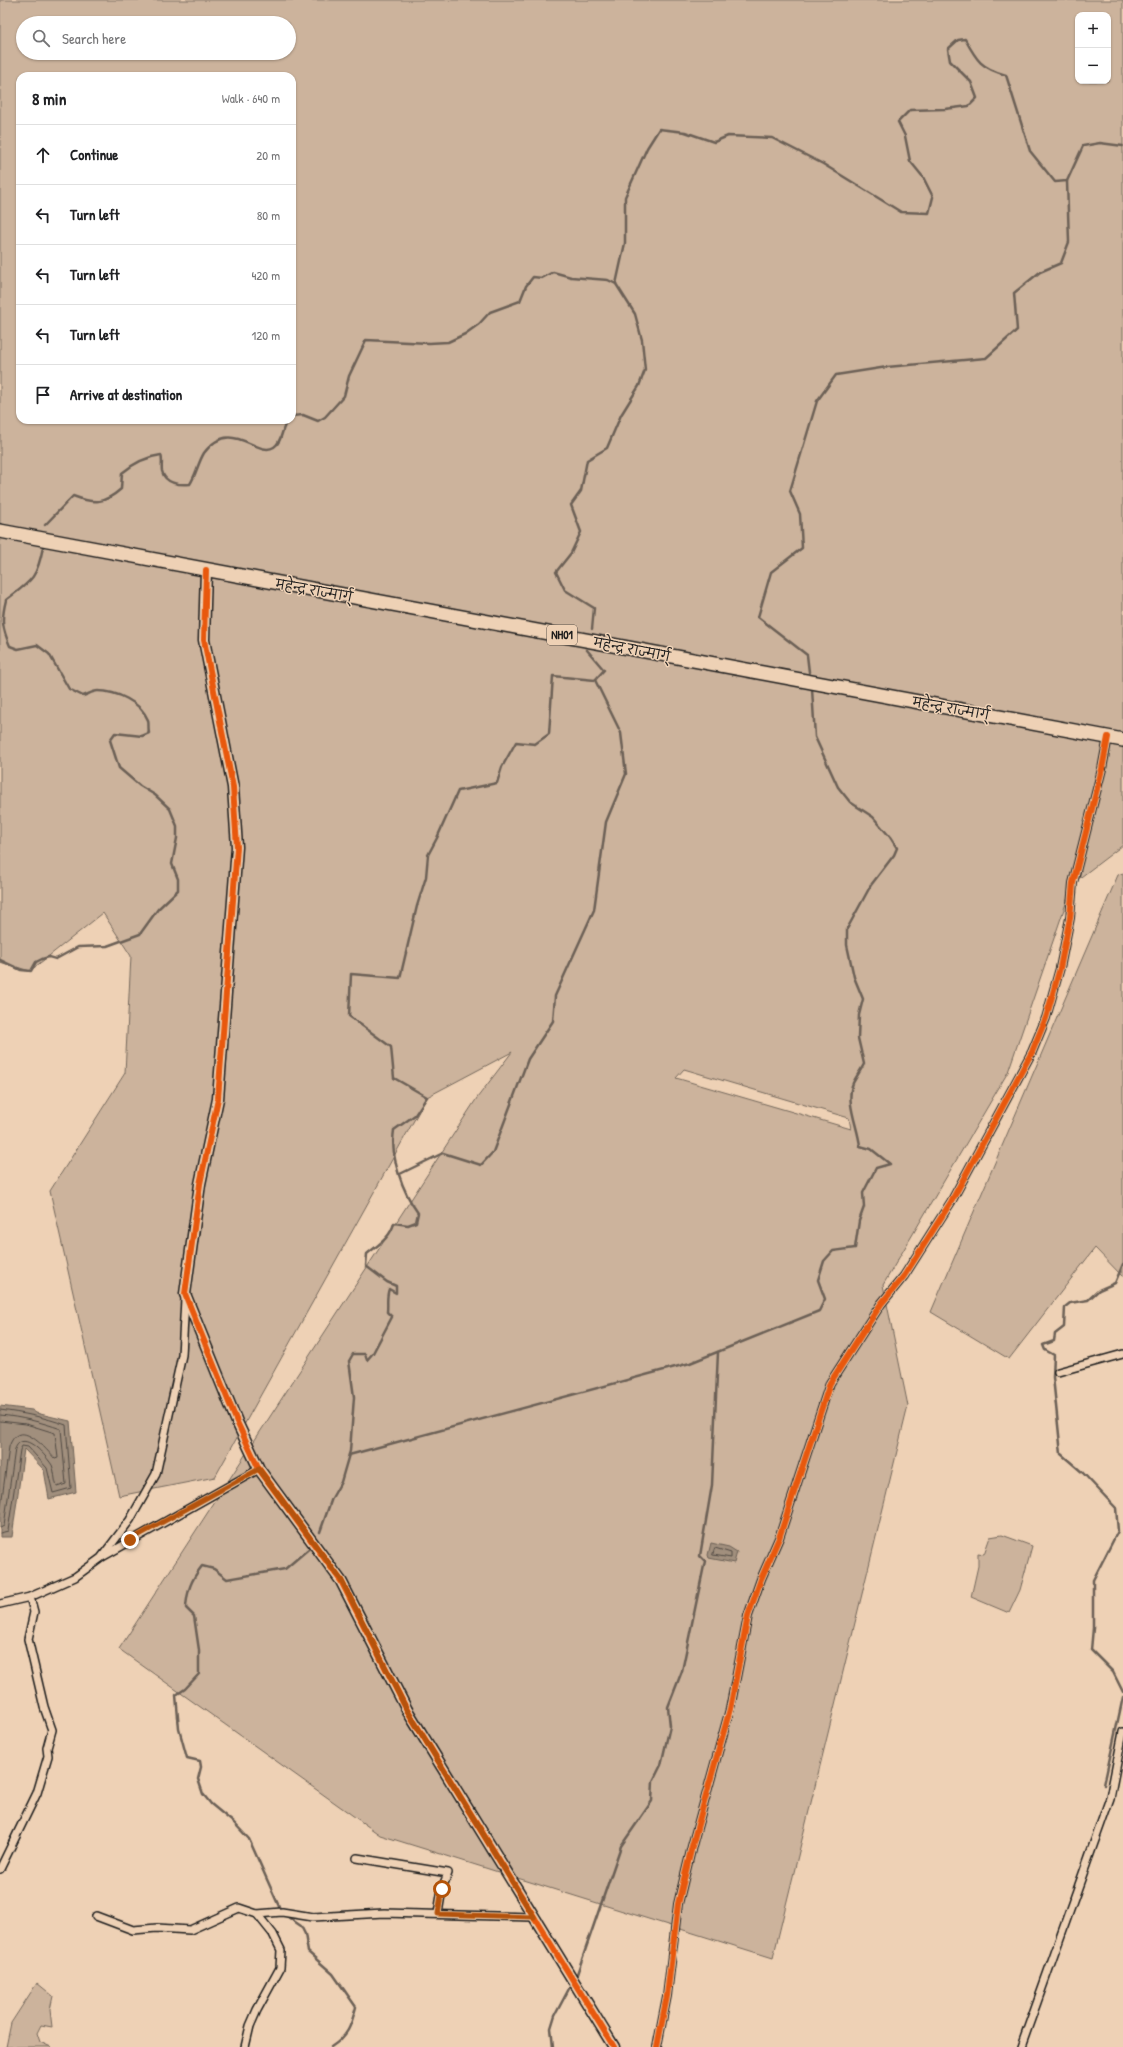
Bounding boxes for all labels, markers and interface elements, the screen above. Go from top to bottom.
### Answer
map controls [1075,12,1111,84]
button: + [1075,12,1111,48]
search box [16,16,296,60]
icon: search [30,27,52,49]
text: Search here [62,28,126,49]
button: − [1075,48,1111,84]
text: 8 min [32,87,66,110]
text: Walk · 640 m [222,89,280,107]
icon: ahead [32,144,54,166]
text: Continue [70,144,118,165]
text: 20 m [256,146,280,164]
icon: left [32,204,54,226]
text: Turn left [70,204,120,225]
text: 80 m [257,206,280,224]
icon: left [32,264,54,286]
text: Turn left [70,264,120,285]
text: 420 m [251,266,280,284]
icon: left [32,324,54,346]
text: Turn left [70,324,120,345]
text: 120 m [252,326,280,344]
icon: arrive [32,384,54,406]
text: Arrive at destination [70,384,182,405]
street label: महेन्द्र राज्मार्ग् [273,572,356,608]
road number: NH01 [547,625,577,645]
street label: महेन्द्र राज्मार्ग् [591,631,674,667]
street label: महेन्द्र राज्मार्ग् [910,690,993,726]
route end [121,1531,139,1549]
route start [433,1880,451,1898]

